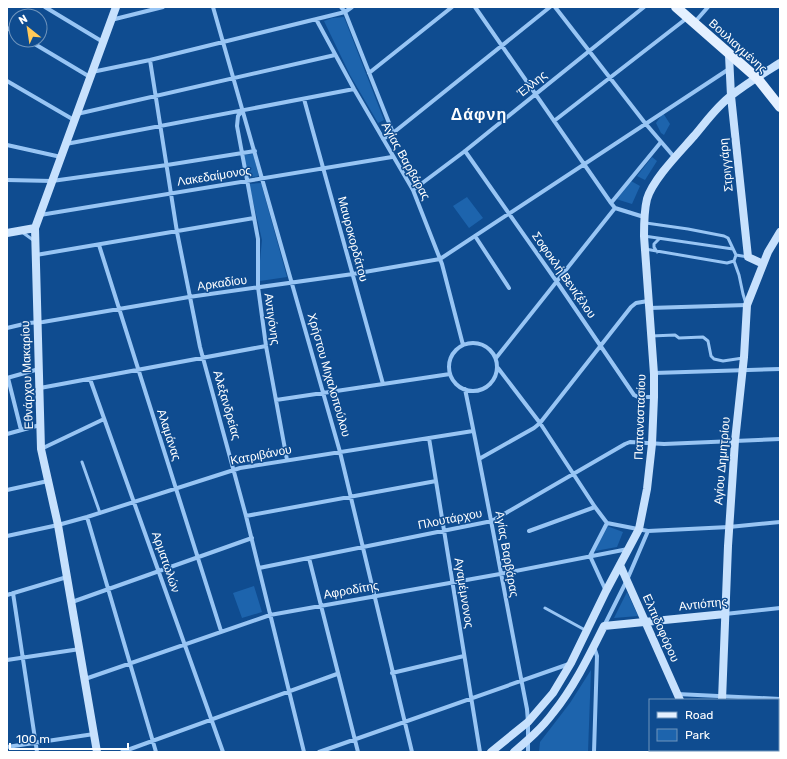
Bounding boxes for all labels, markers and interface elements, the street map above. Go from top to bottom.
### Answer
north arrow [8,8,48,48]
text: N [17,12,30,27]
street label: Βουλιαγμένης [706,16,770,76]
street label: Έλλης [514,68,550,101]
district label: Δάφνη [451,105,507,124]
street label: Αγίας Βαρβάρας [379,119,433,203]
street label: Στριγγάρη [716,138,736,192]
street label: Λακεδαίμονος [176,163,252,189]
street label: Μαυροκορδάτου [335,195,371,283]
street label: Σοφοκλή Βενιζέλου [529,229,599,321]
street label: Αρκαδίου [196,273,248,293]
street label: Αντιγόνης [261,292,283,346]
street label: Χρήστου Μιχαλοπούλου [305,312,353,438]
street label: Εθνάρχου Μακαρίου [18,320,36,430]
street label: Αλεξανδρείας [210,369,244,442]
street label: Παπαναστασίου [632,374,648,460]
street label: Αλαμάνας [154,407,184,463]
street label: Αγίου Δημητρίου [711,416,733,506]
street label: Κατριβάνου [229,442,293,468]
street label: Πλουτάρχου [417,506,483,532]
street label: Αγίας Βαρβάρας [493,510,522,598]
street label: Αρματωλών [149,530,183,594]
street label: Αγαμέμνονος [452,557,477,629]
street label: Αφροδίτης [322,578,380,602]
street label: Ελπιδοφόρου [640,592,682,664]
street label: Αντιόπης [678,594,728,613]
legend [649,699,779,751]
text: Road [685,708,713,722]
scale bar [10,725,128,751]
text: Park [685,728,711,742]
text: 100 m [16,732,50,746]

